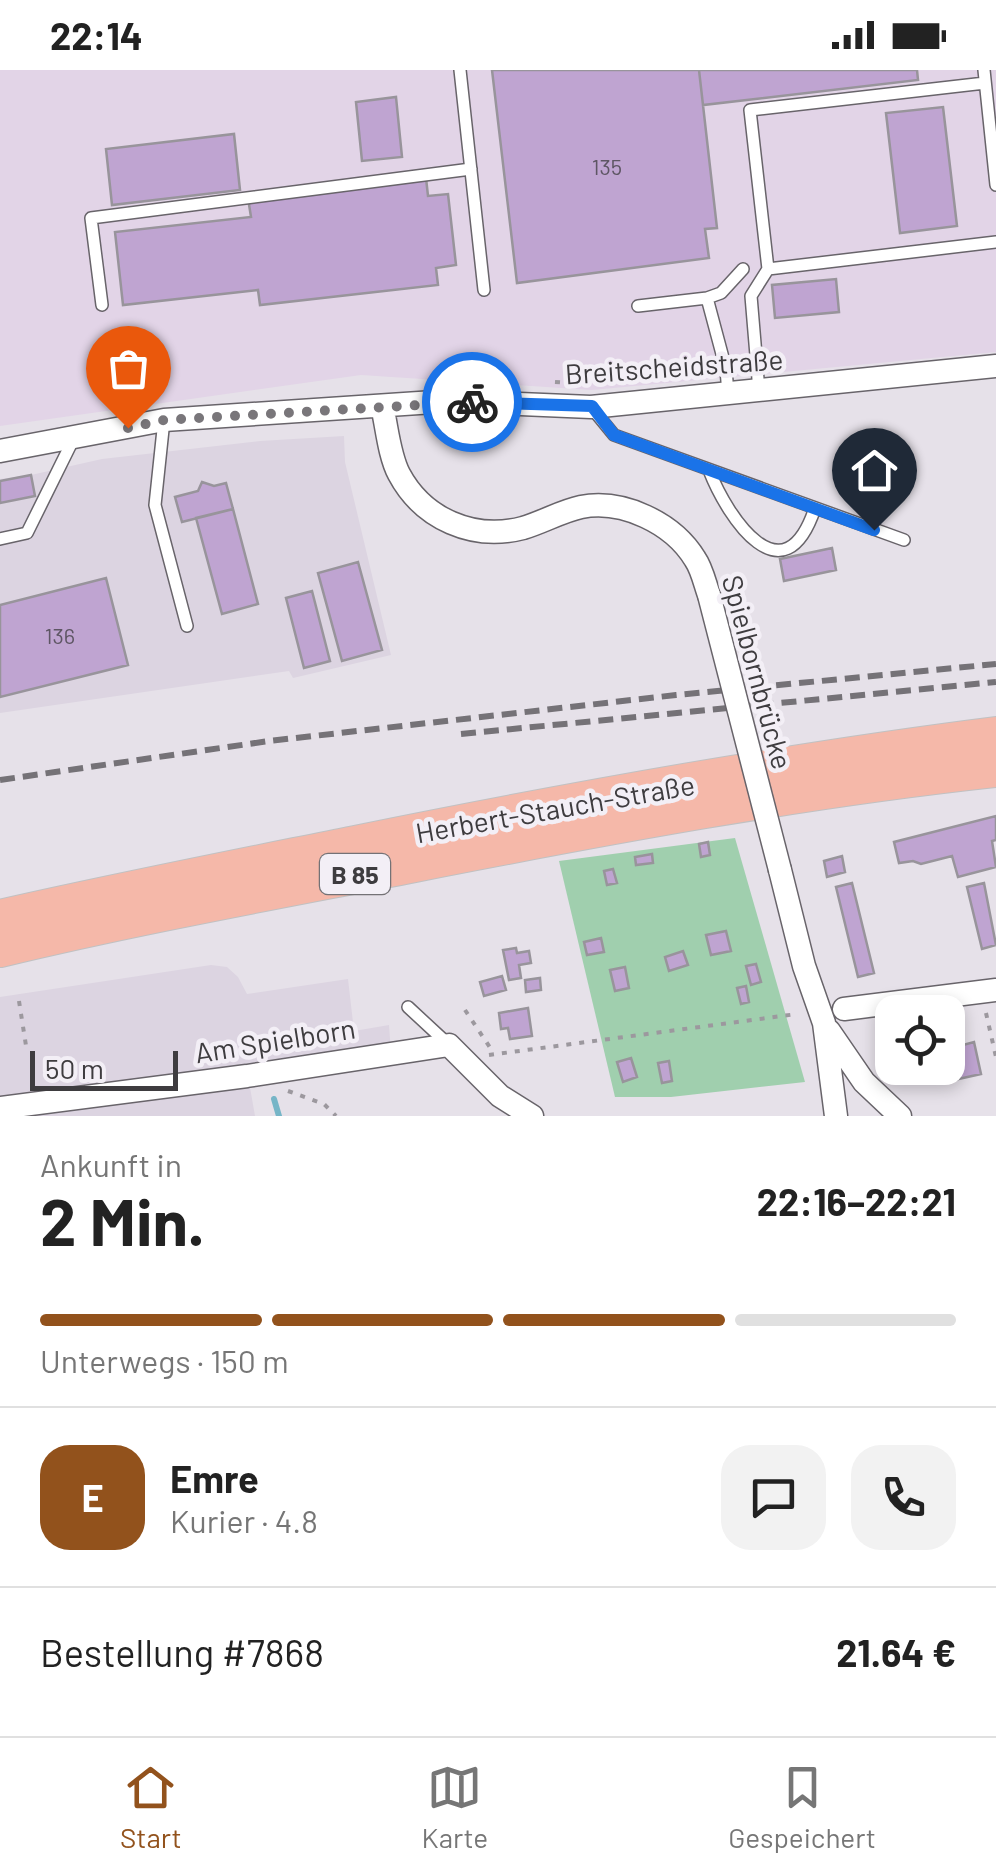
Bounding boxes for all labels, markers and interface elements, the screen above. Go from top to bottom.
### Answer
text: 22:14 [50,12,143,58]
house number: 135 [592,153,622,179]
pin [86,326,171,429]
icon: bag [101,341,156,396]
street label: Breitscheidstraße [564,341,784,391]
courier [422,352,522,452]
icon: bike [445,375,500,430]
pin [832,428,917,531]
icon: home [847,443,902,498]
street label: Spielbornbrücke [716,571,800,773]
house number: 136 [45,622,75,648]
street label: Herbert-Stauch-Straße [413,767,697,849]
road number: B 85 [320,854,390,894]
map controls [875,995,965,1085]
button: locate [875,995,965,1085]
street label: Am Spielborn [192,1011,358,1069]
scale bar [30,1046,178,1090]
text: 50 m [45,1051,104,1085]
text: Ankunft in [40,1145,182,1183]
text: 22:16–22:21 [757,1178,956,1224]
text: 2 Min. [40,1181,205,1259]
text: Unterwegs · 150 m [40,1341,289,1379]
button: chat [721,1445,826,1550]
button: phone [851,1445,956,1550]
text: Emre [170,1455,259,1501]
text: E [81,1474,104,1520]
text: Kurier · 4.8 [170,1501,318,1539]
text: Bestellung #7868 [40,1629,324,1675]
text: 21.64 € [836,1629,956,1675]
tab: Start [120,1760,182,1854]
tab: Karte [422,1760,488,1854]
tab: Gespeichert [728,1760,876,1854]

